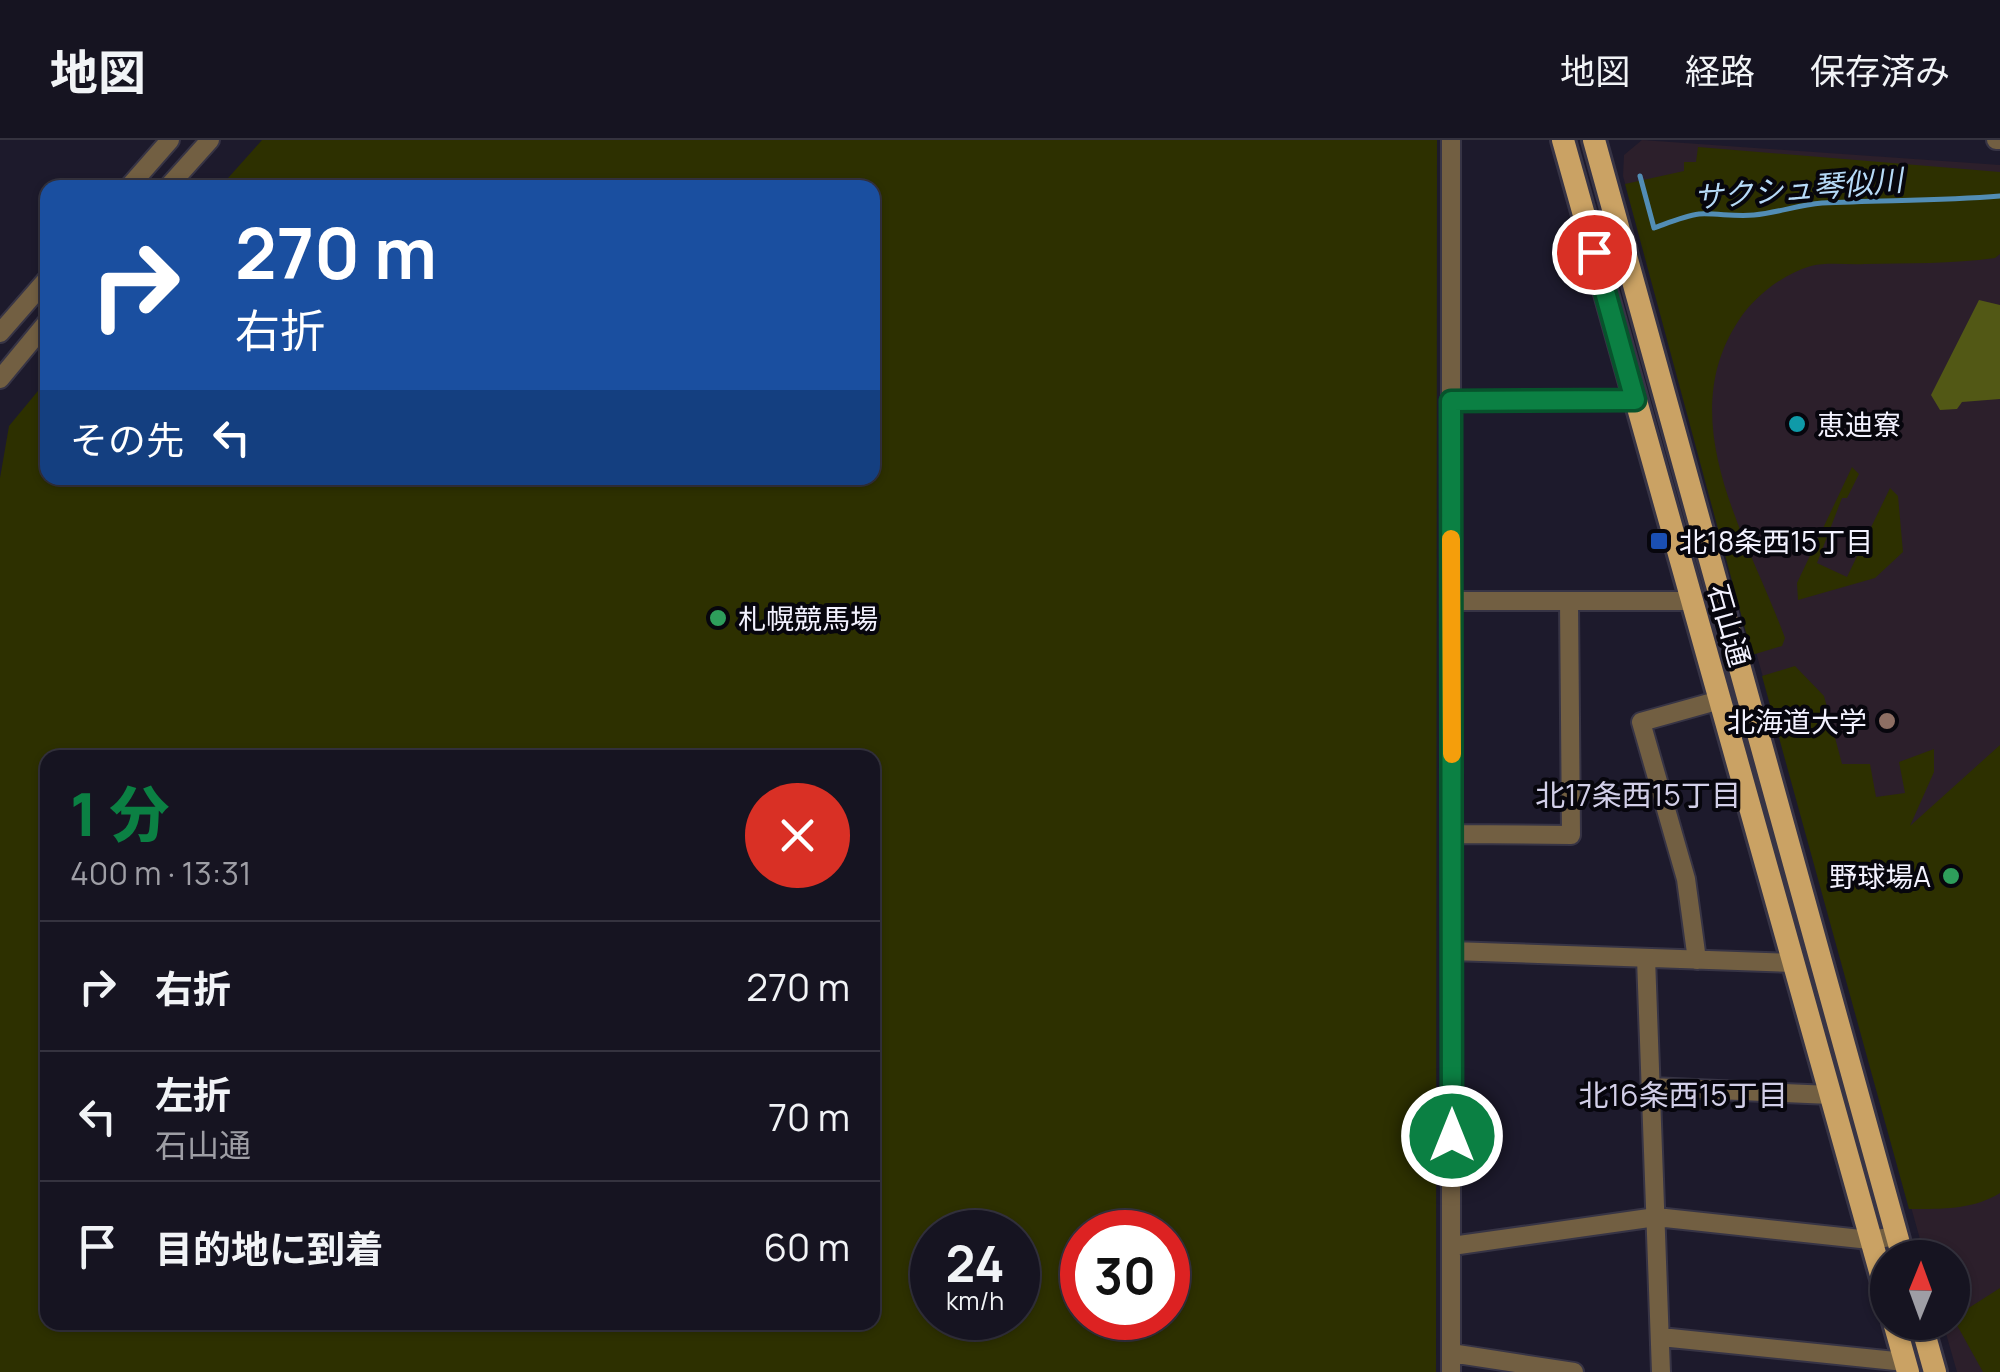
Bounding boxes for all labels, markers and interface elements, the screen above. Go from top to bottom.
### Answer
text: 地図 [50,39,146,104]
text: 地図 [1560,47,1630,95]
text: 経路 [1685,47,1755,95]
text: 保存済み [1810,47,1950,95]
water label: サクシュ琴似川 [1692,158,1907,218]
text: 270 m [235,204,437,300]
pin [1552,210,1637,295]
icon: right [70,220,200,350]
icon: arrive [1567,225,1622,280]
text: 右折 [235,299,325,361]
place label: 恵迪寮 [1817,405,1901,443]
icon: left [204,410,259,465]
text: その先 [70,413,184,465]
marker: 恵迪寮 [1786,413,1808,435]
place label: 北18条西15丁目 [1679,522,1873,560]
marker: 北18条西15丁目 [1648,530,1670,552]
street label: 石山通 [1700,579,1760,671]
place label: 札幌競馬場 [738,599,878,637]
marker: 札幌競馬場 [707,607,729,629]
place label: 北海道大学 [1727,702,1867,740]
marker: 北海道大学 [1876,710,1898,732]
text: 1 分 [70,772,169,854]
district label: 北17条西15丁目 [1535,774,1741,815]
button: close [745,783,850,888]
text: 400 m · 13:31 [70,851,251,895]
place label: 野球場A [1829,857,1931,895]
marker: 野球場A [1940,865,1962,887]
icon: right [70,959,125,1014]
text: 270 m [746,960,850,1012]
text: 右折 [155,962,231,1014]
text: 左折 [155,1068,231,1120]
district label: 北16条西15丁目 [1578,1074,1788,1115]
position arrow [1400,1084,1504,1188]
icon: left [70,1089,125,1144]
text: 70 m [768,1090,850,1142]
text: 石山通 [155,1123,251,1167]
speed limit sign: 30 [1060,1210,1190,1340]
icon: arrive [70,1219,125,1274]
text: 60 m [763,1220,850,1272]
text: 目的地に到着 [155,1222,383,1274]
text: 24 [945,1229,1005,1297]
north arrow [1870,1240,1970,1340]
map controls [1870,1240,1970,1340]
text: km/h [946,1283,1004,1318]

